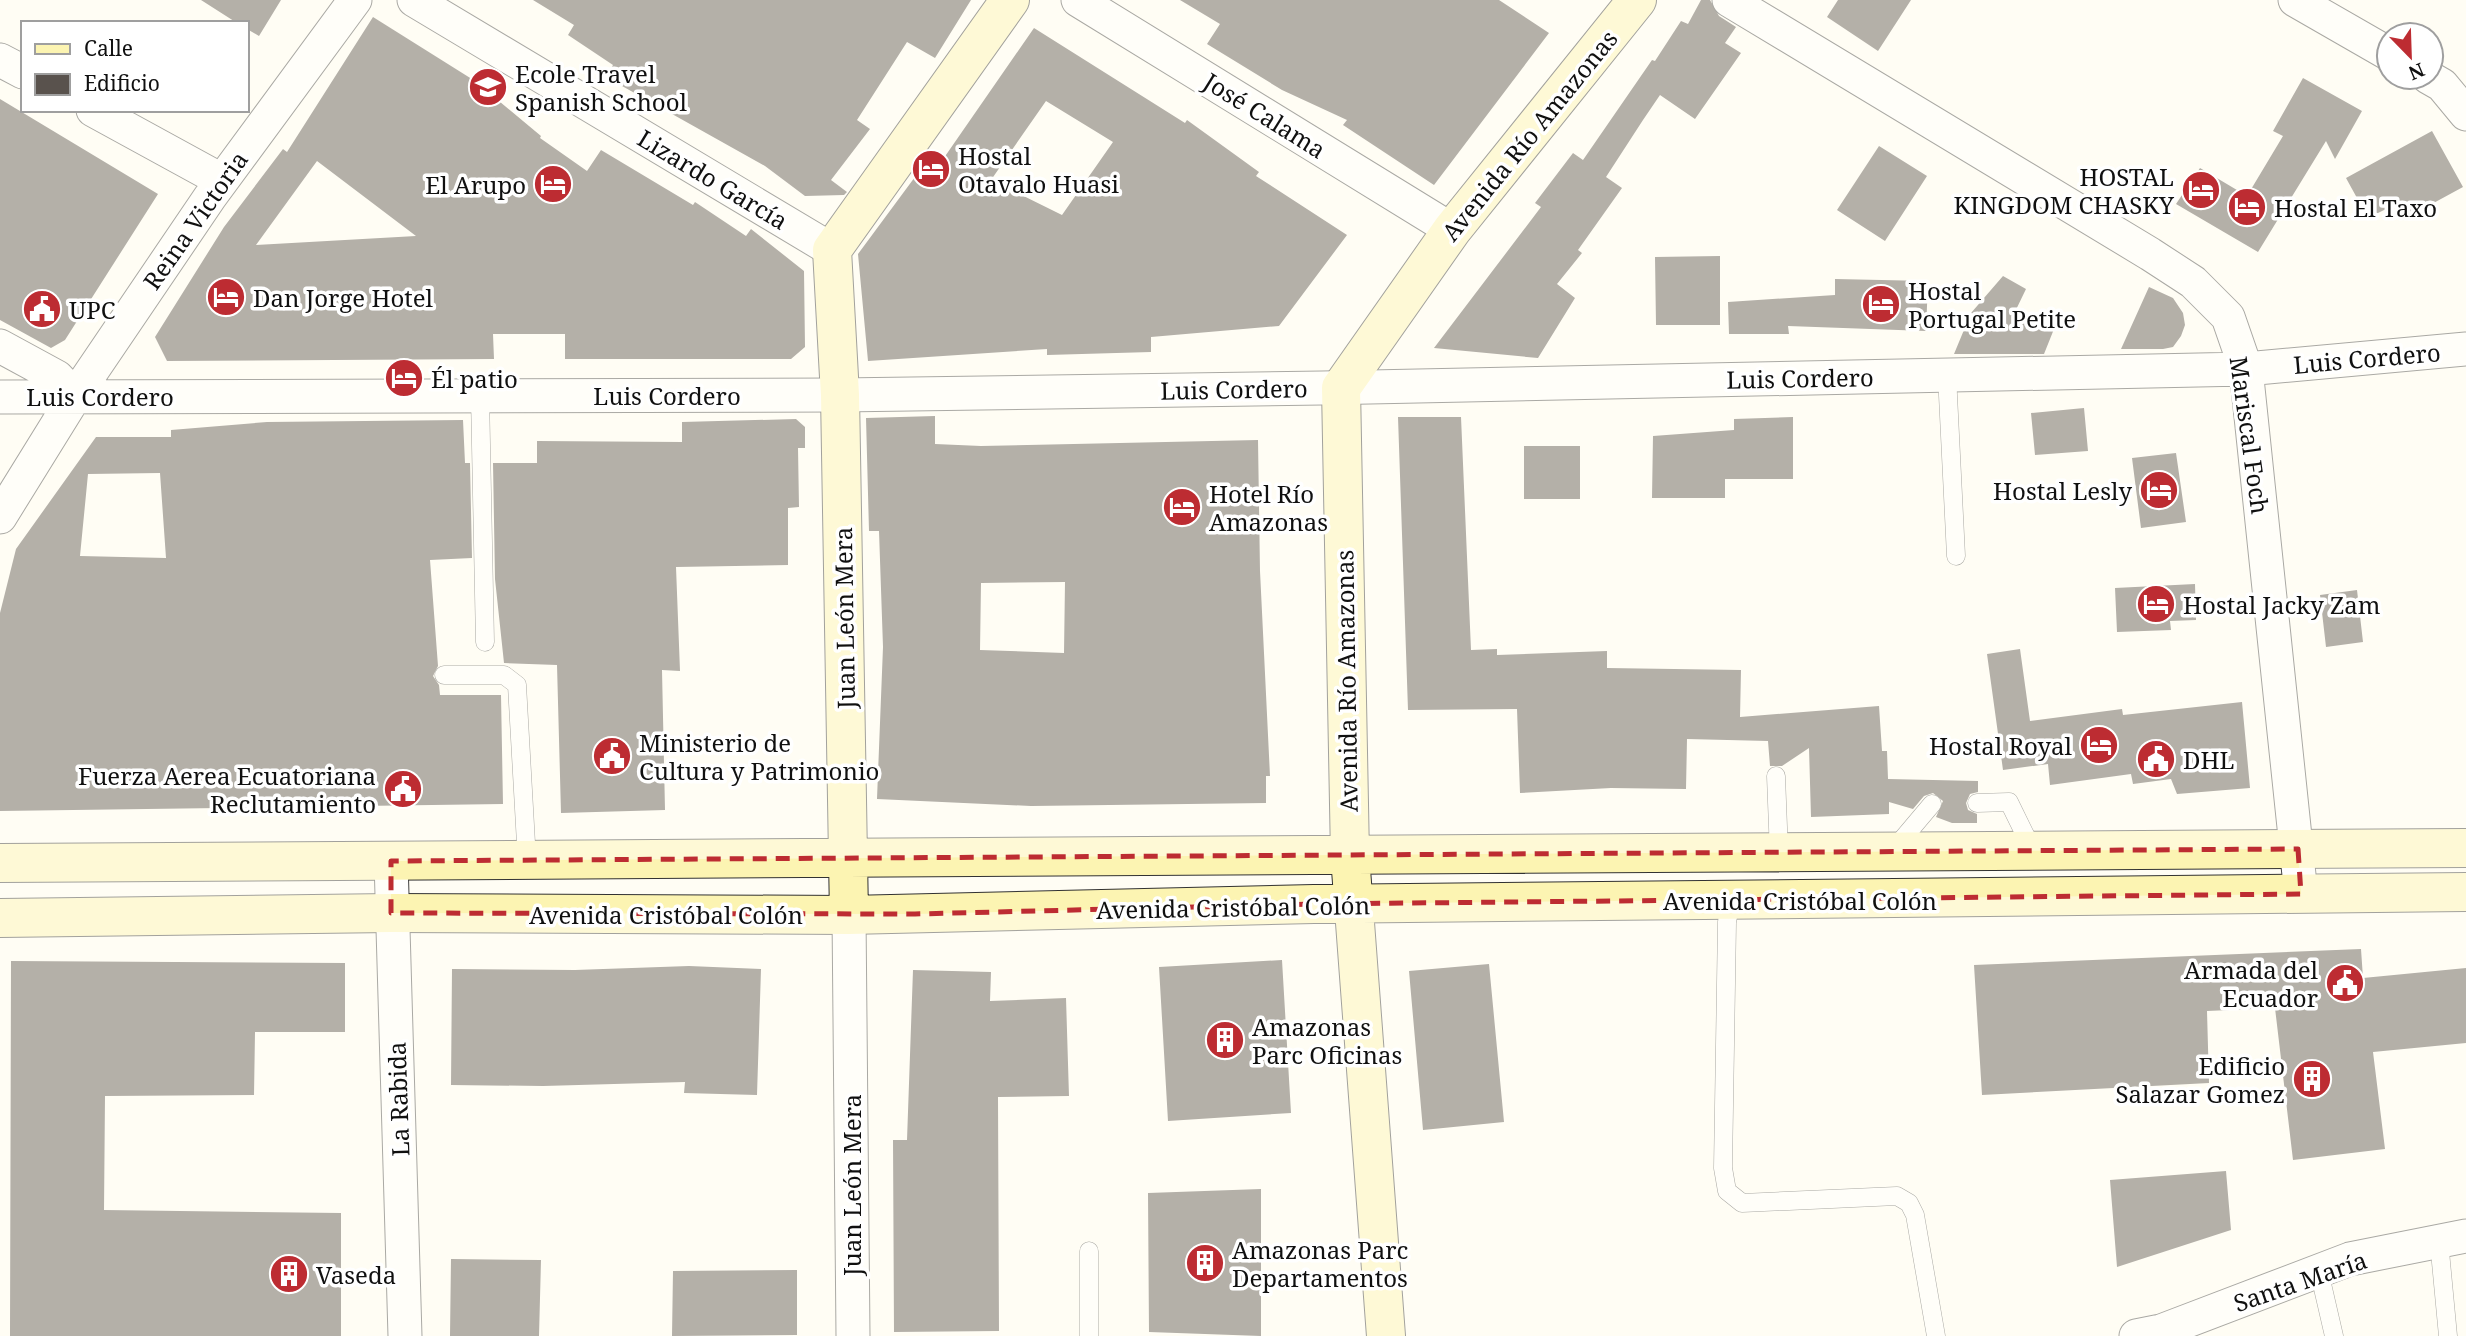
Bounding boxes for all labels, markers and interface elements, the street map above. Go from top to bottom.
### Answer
legend [21,21,248,112]
north arrow [2375,21,2445,91]
street label: Avenida Río Amazonas [1434,23,1624,247]
text: Calle [84,34,133,62]
place label: Ecole Travel Spanish School [515,57,688,118]
text: N [2405,57,2429,87]
street label: José Calama [1197,64,1332,165]
school or university icon: Ecole Travel Spanish School [467,66,509,108]
text: Edificio [84,69,160,97]
street label: Lizardo García [632,121,794,237]
place label: Hostal Otavalo Huasi [958,139,1119,200]
street label: Reina Victoria [135,144,255,296]
hotel icon: Hostal Otavalo Huasi [910,148,952,190]
place label: HOSTAL KINGDOM CHASKY [1953,160,2175,221]
hotel icon: El Arupo [532,163,574,205]
place label: El Arupo [425,168,526,201]
hotel icon: HOSTAL KINGDOM CHASKY [2180,169,2222,211]
hotel icon: Hostal El Taxo [2226,186,2268,228]
place label: Hostal El Taxo [2274,191,2437,224]
place label: Hostal Portugal Petite [1908,274,2076,335]
hotel icon: Dan Jorge Hotel [205,276,247,318]
place label: Dan Jorge Hotel [253,281,434,314]
hotel icon: Hostal Portugal Petite [1860,283,1902,325]
public building icon: UPC [21,288,63,330]
place label: UPC [69,293,115,326]
street label: Luis Cordero [2292,335,2442,381]
street label: Mariscal Foch [2223,354,2277,516]
hotel icon: Él patio [383,357,425,399]
street label: Luis Cordero [1726,360,1874,396]
place label: Él patio [431,362,518,395]
street label: Luis Cordero [1160,371,1308,407]
street label: Luis Cordero [593,379,741,412]
street label: Luis Cordero [26,380,174,413]
hotel icon: Hostal Lesly [2138,469,2180,511]
place label: Hostal Lesly [1993,474,2132,507]
place label: Hotel Río Amazonas [1209,477,1328,538]
hotel icon: Hotel Río Amazonas [1161,486,1203,528]
street label: Juan León Mera [826,527,862,710]
street label: Avenida Río Amazonas [1327,550,1365,812]
hotel icon: Hostal Jacky Zam [2135,583,2177,625]
place label: Hostal Jacky Zam [2183,588,2381,621]
hotel icon: Hostal Royal [2078,724,2120,766]
place label: Ministerio de Cultura y Patrimonio [639,726,879,787]
place label: Hostal Royal [1929,729,2073,762]
public building icon: Ministerio de Cultura y Patrimonio [591,735,633,777]
public building icon: DHL [2135,738,2177,780]
place label: DHL [2183,743,2234,776]
place label: Fuerza Aerea Ecuatoriana Reclutamiento [78,759,376,820]
public building icon: Fuerza Aerea Ecuatoriana Reclutamiento [382,768,424,810]
street label: Avenida Cristóbal Colón [1663,884,1937,917]
street label: Avenida Cristóbal Colón [1096,888,1370,926]
street label: Avenida Cristóbal Colón [529,898,803,931]
place label: Armada del Ecuador [2184,953,2319,1014]
public building icon: Armada del Ecuador [2324,962,2366,1004]
place label: Amazonas Parc Oficinas [1252,1010,1402,1071]
building icon: Amazonas Parc Oficinas [1204,1019,1246,1061]
street label: La Rabida [380,1041,416,1157]
place label: Edificio Salazar Gomez [2115,1049,2285,1110]
building icon: Edificio Salazar Gomez [2291,1058,2333,1100]
street label: Juan León Mera [835,1094,868,1277]
place label: Amazonas Parc Departamentos [1232,1233,1408,1294]
building icon: Amazonas Parc Departamentos [1184,1242,1226,1284]
street label: Santa María [2229,1243,2371,1319]
building icon: Vaseda [268,1253,310,1295]
place label: Vaseda [316,1258,396,1291]

